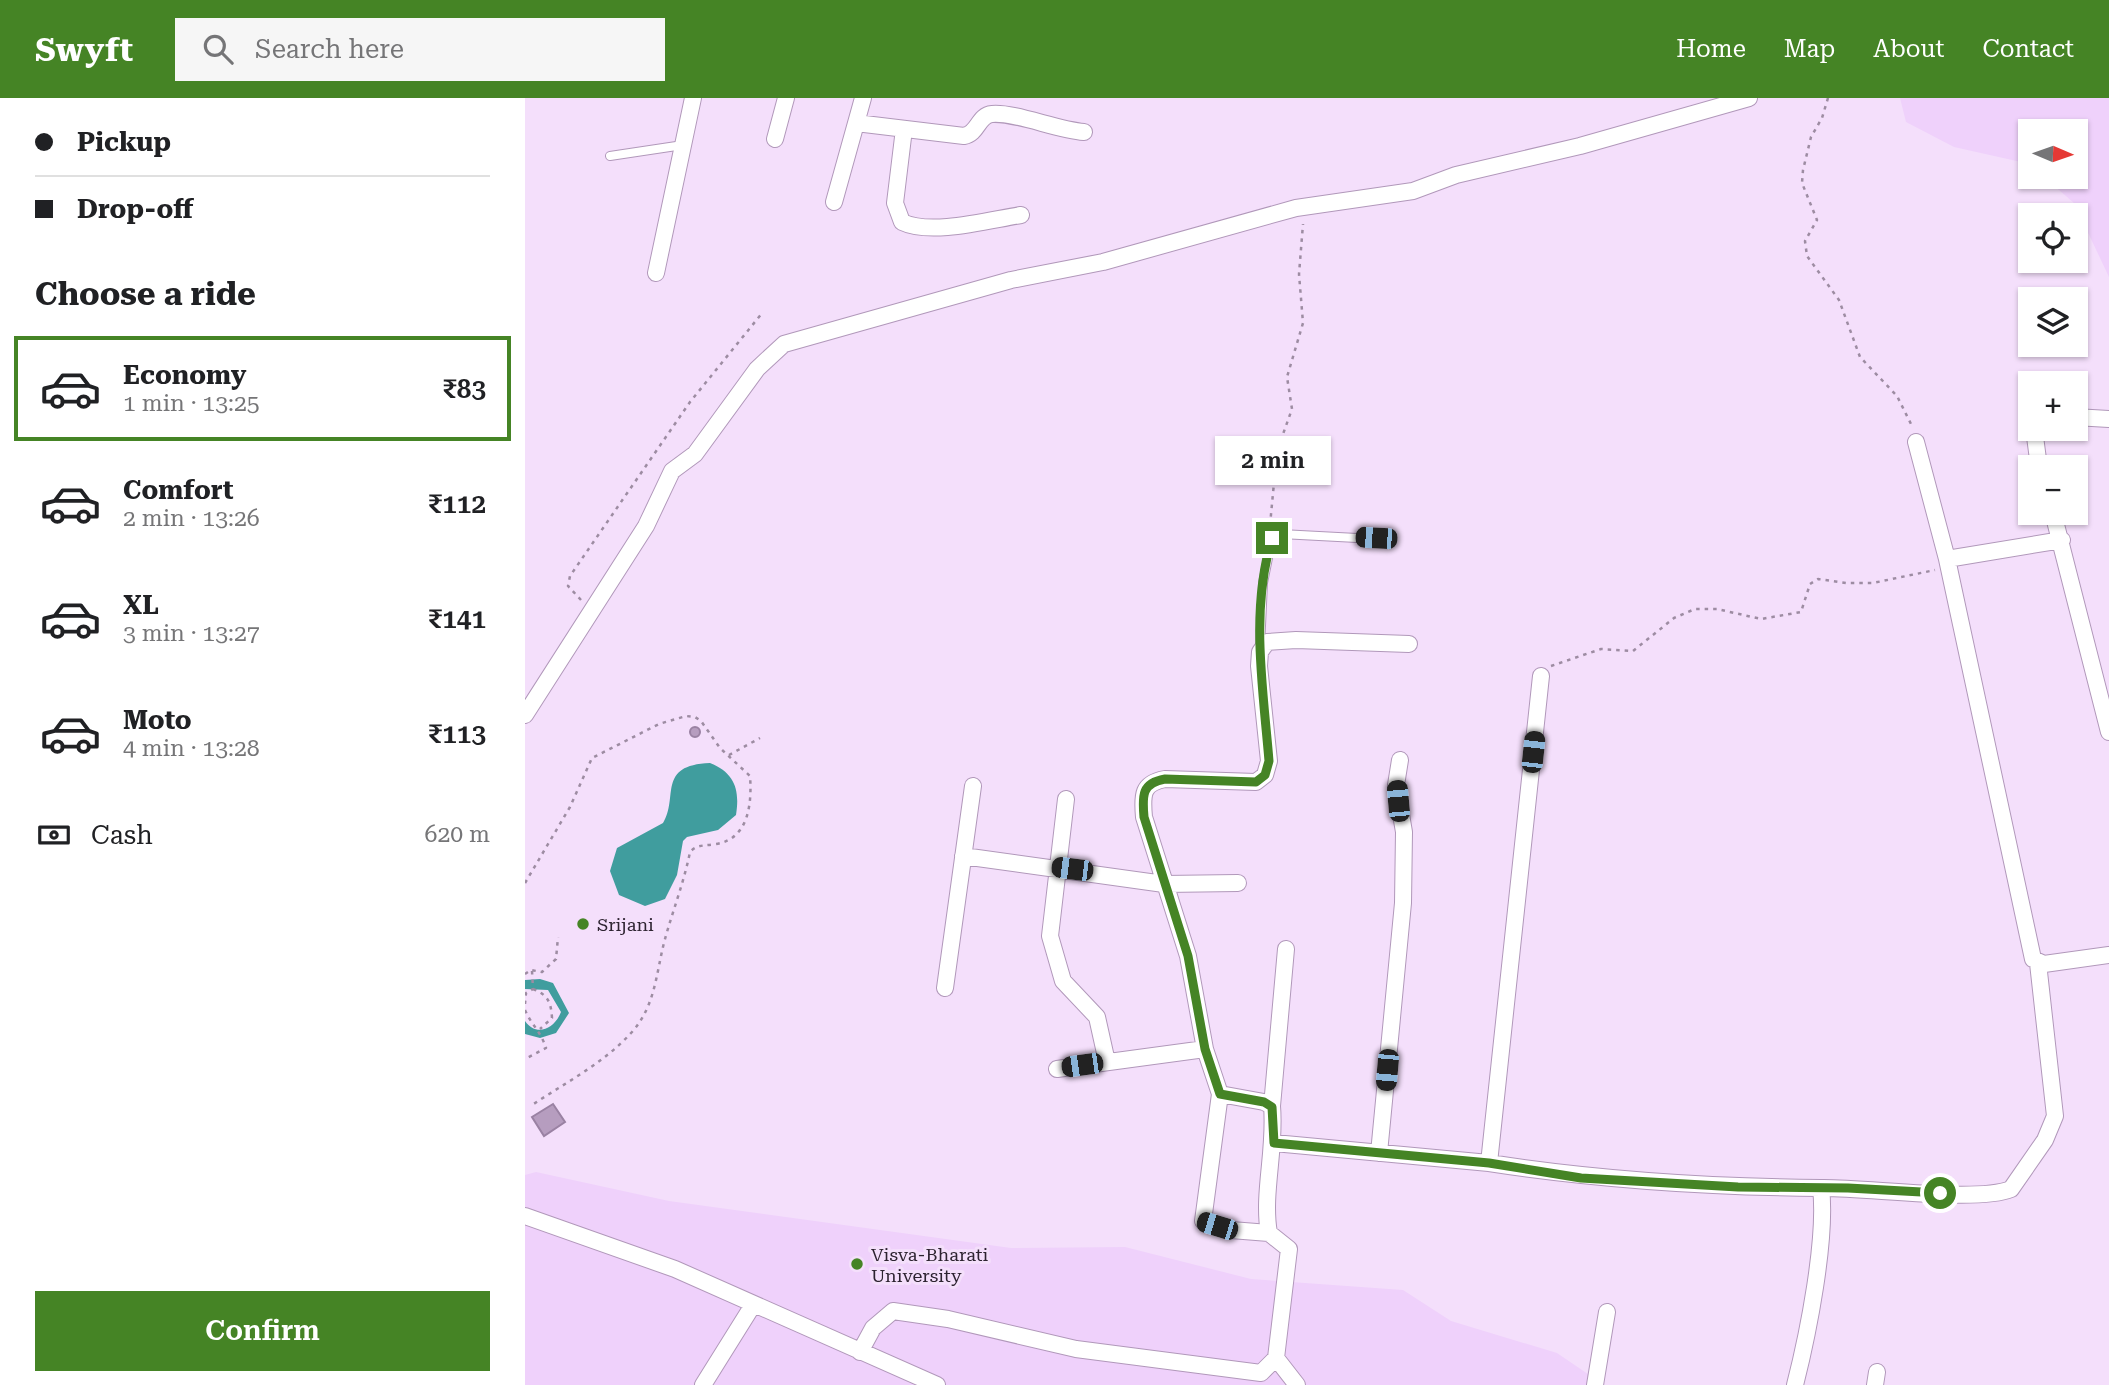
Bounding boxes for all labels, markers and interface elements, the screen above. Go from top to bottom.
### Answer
search box [175,18,665,81]
text: Swyft [35,30,133,69]
icon: search [199,30,237,68]
text: Search here [255,34,404,64]
text: Home [1676,35,1746,63]
text: Map [1784,35,1835,63]
text: About [1873,35,1944,63]
text: Contact [1982,35,2074,63]
north arrow [2018,119,2088,189]
map controls [2018,119,2088,525]
text: Pickup [77,127,171,157]
text: Drop-off [77,194,193,224]
button: locate [2018,203,2088,273]
text: Choose a ride [35,275,256,313]
button: layers [2018,287,2088,357]
icon: car [39,357,102,420]
text: Economy [123,360,246,390]
button: + [2018,371,2088,441]
text: ₹83 [442,374,486,404]
text: 1 min · 13:25 [123,390,260,417]
callout: 2 min [1214,436,1330,486]
text: 2 min [1241,447,1305,474]
button: − [2018,455,2088,525]
icon: car [39,472,102,535]
text: Comfort [123,475,233,505]
text: ₹112 [428,489,486,519]
text: 2 min · 13:26 [123,505,260,532]
route end [1256,522,1288,554]
car [1355,526,1398,550]
icon: car [39,587,102,650]
text: XL [123,590,159,620]
text: ₹141 [428,604,486,634]
text: 3 min · 13:27 [123,620,260,647]
icon: car [39,702,102,765]
text: Moto [123,705,192,735]
text: ₹113 [428,719,486,749]
car [1521,730,1546,774]
text: 4 min · 13:28 [123,735,260,762]
car [1386,779,1411,823]
icon: cash [35,816,73,854]
text: Cash [91,820,153,850]
text: 620 m [425,821,490,848]
car [1050,856,1095,882]
place label: Srijani [597,914,654,935]
marker: Srijani [575,916,591,932]
car [1375,1048,1400,1092]
car [1060,1052,1105,1078]
route start [1924,1177,1956,1209]
car [1194,1210,1241,1242]
place label: Visva-Bharati University [871,1244,988,1286]
marker: Visva-Bharati University [849,1256,865,1272]
button: Confirm [35,1291,490,1371]

